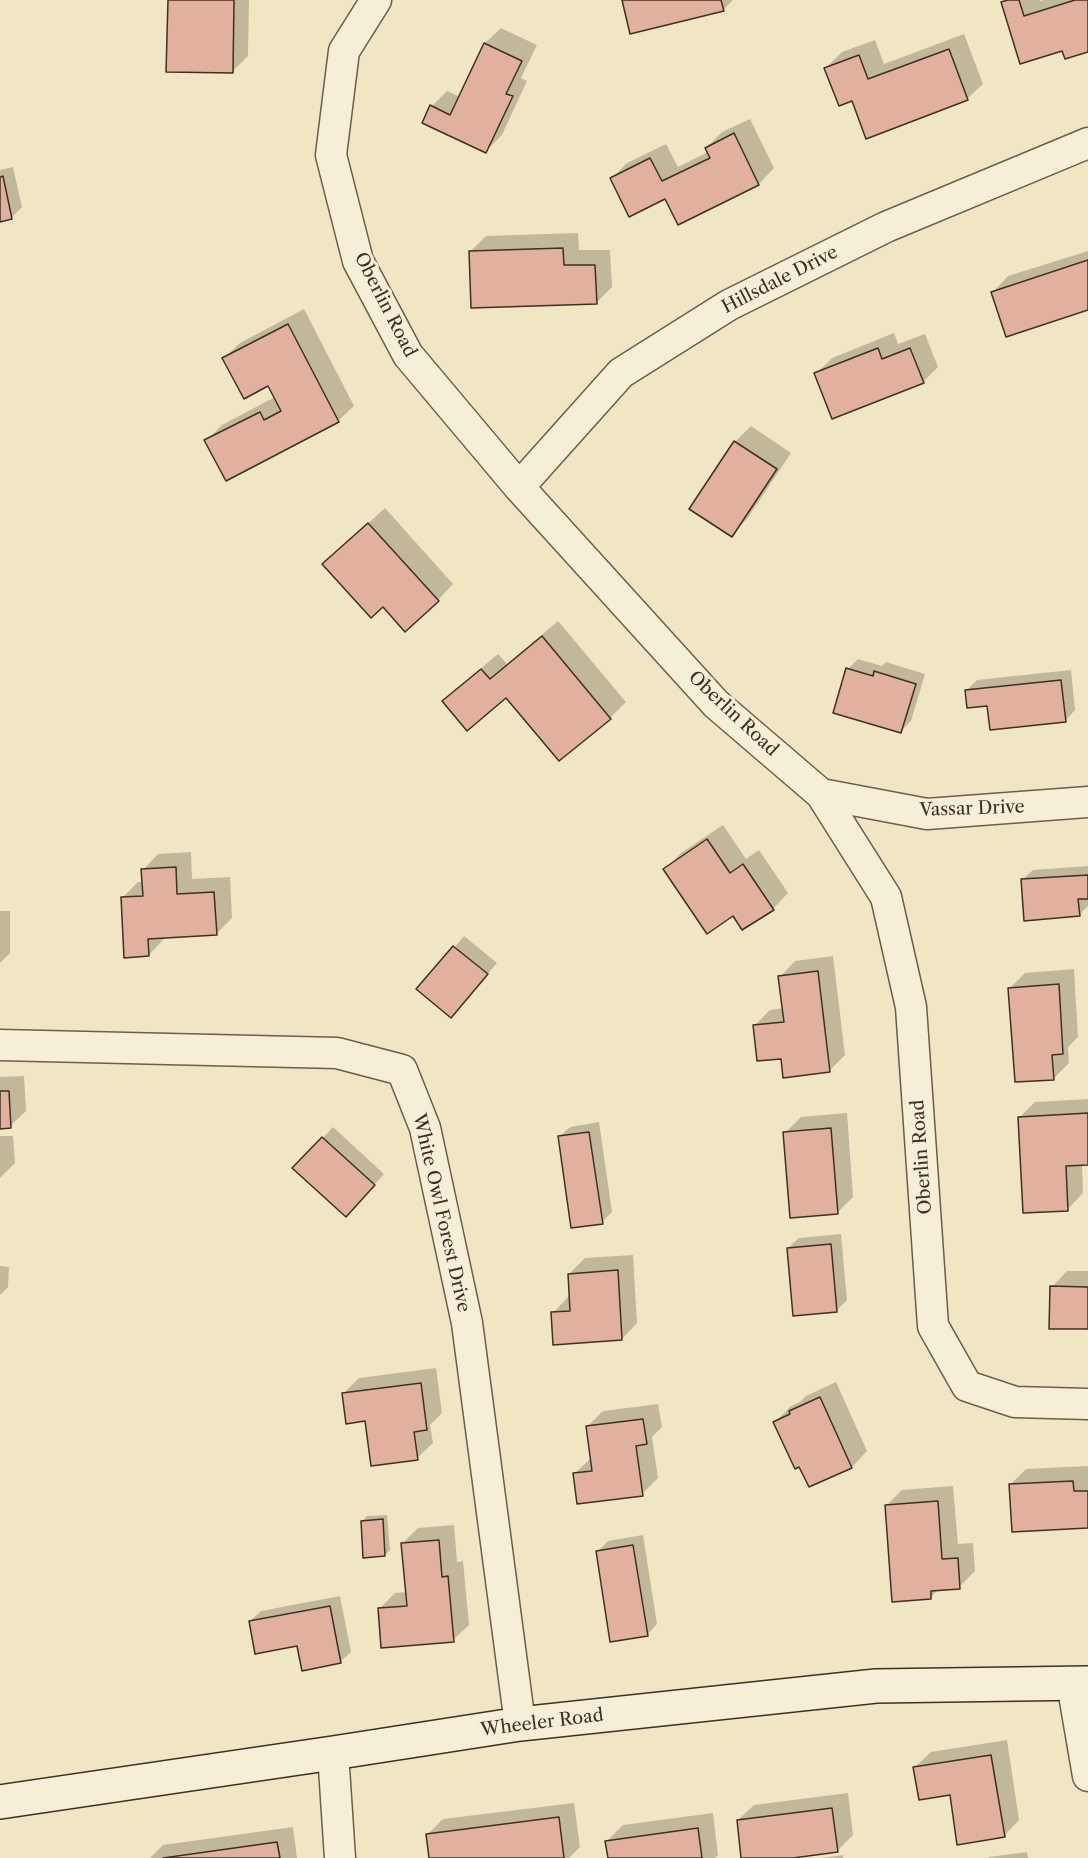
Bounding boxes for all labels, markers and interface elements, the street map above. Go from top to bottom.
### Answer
street label: Hillsdale Drive [719,242,841,318]
street label: Oberlin Road [349,249,421,361]
street label: Oberlin Road [684,667,782,761]
street label: Vassar Drive [919,796,1025,822]
street label: Oberlin Road [907,1099,937,1215]
street label: White Owl Forest Drive [408,1112,474,1314]
street label: Wheeler Road [479,1705,605,1741]

